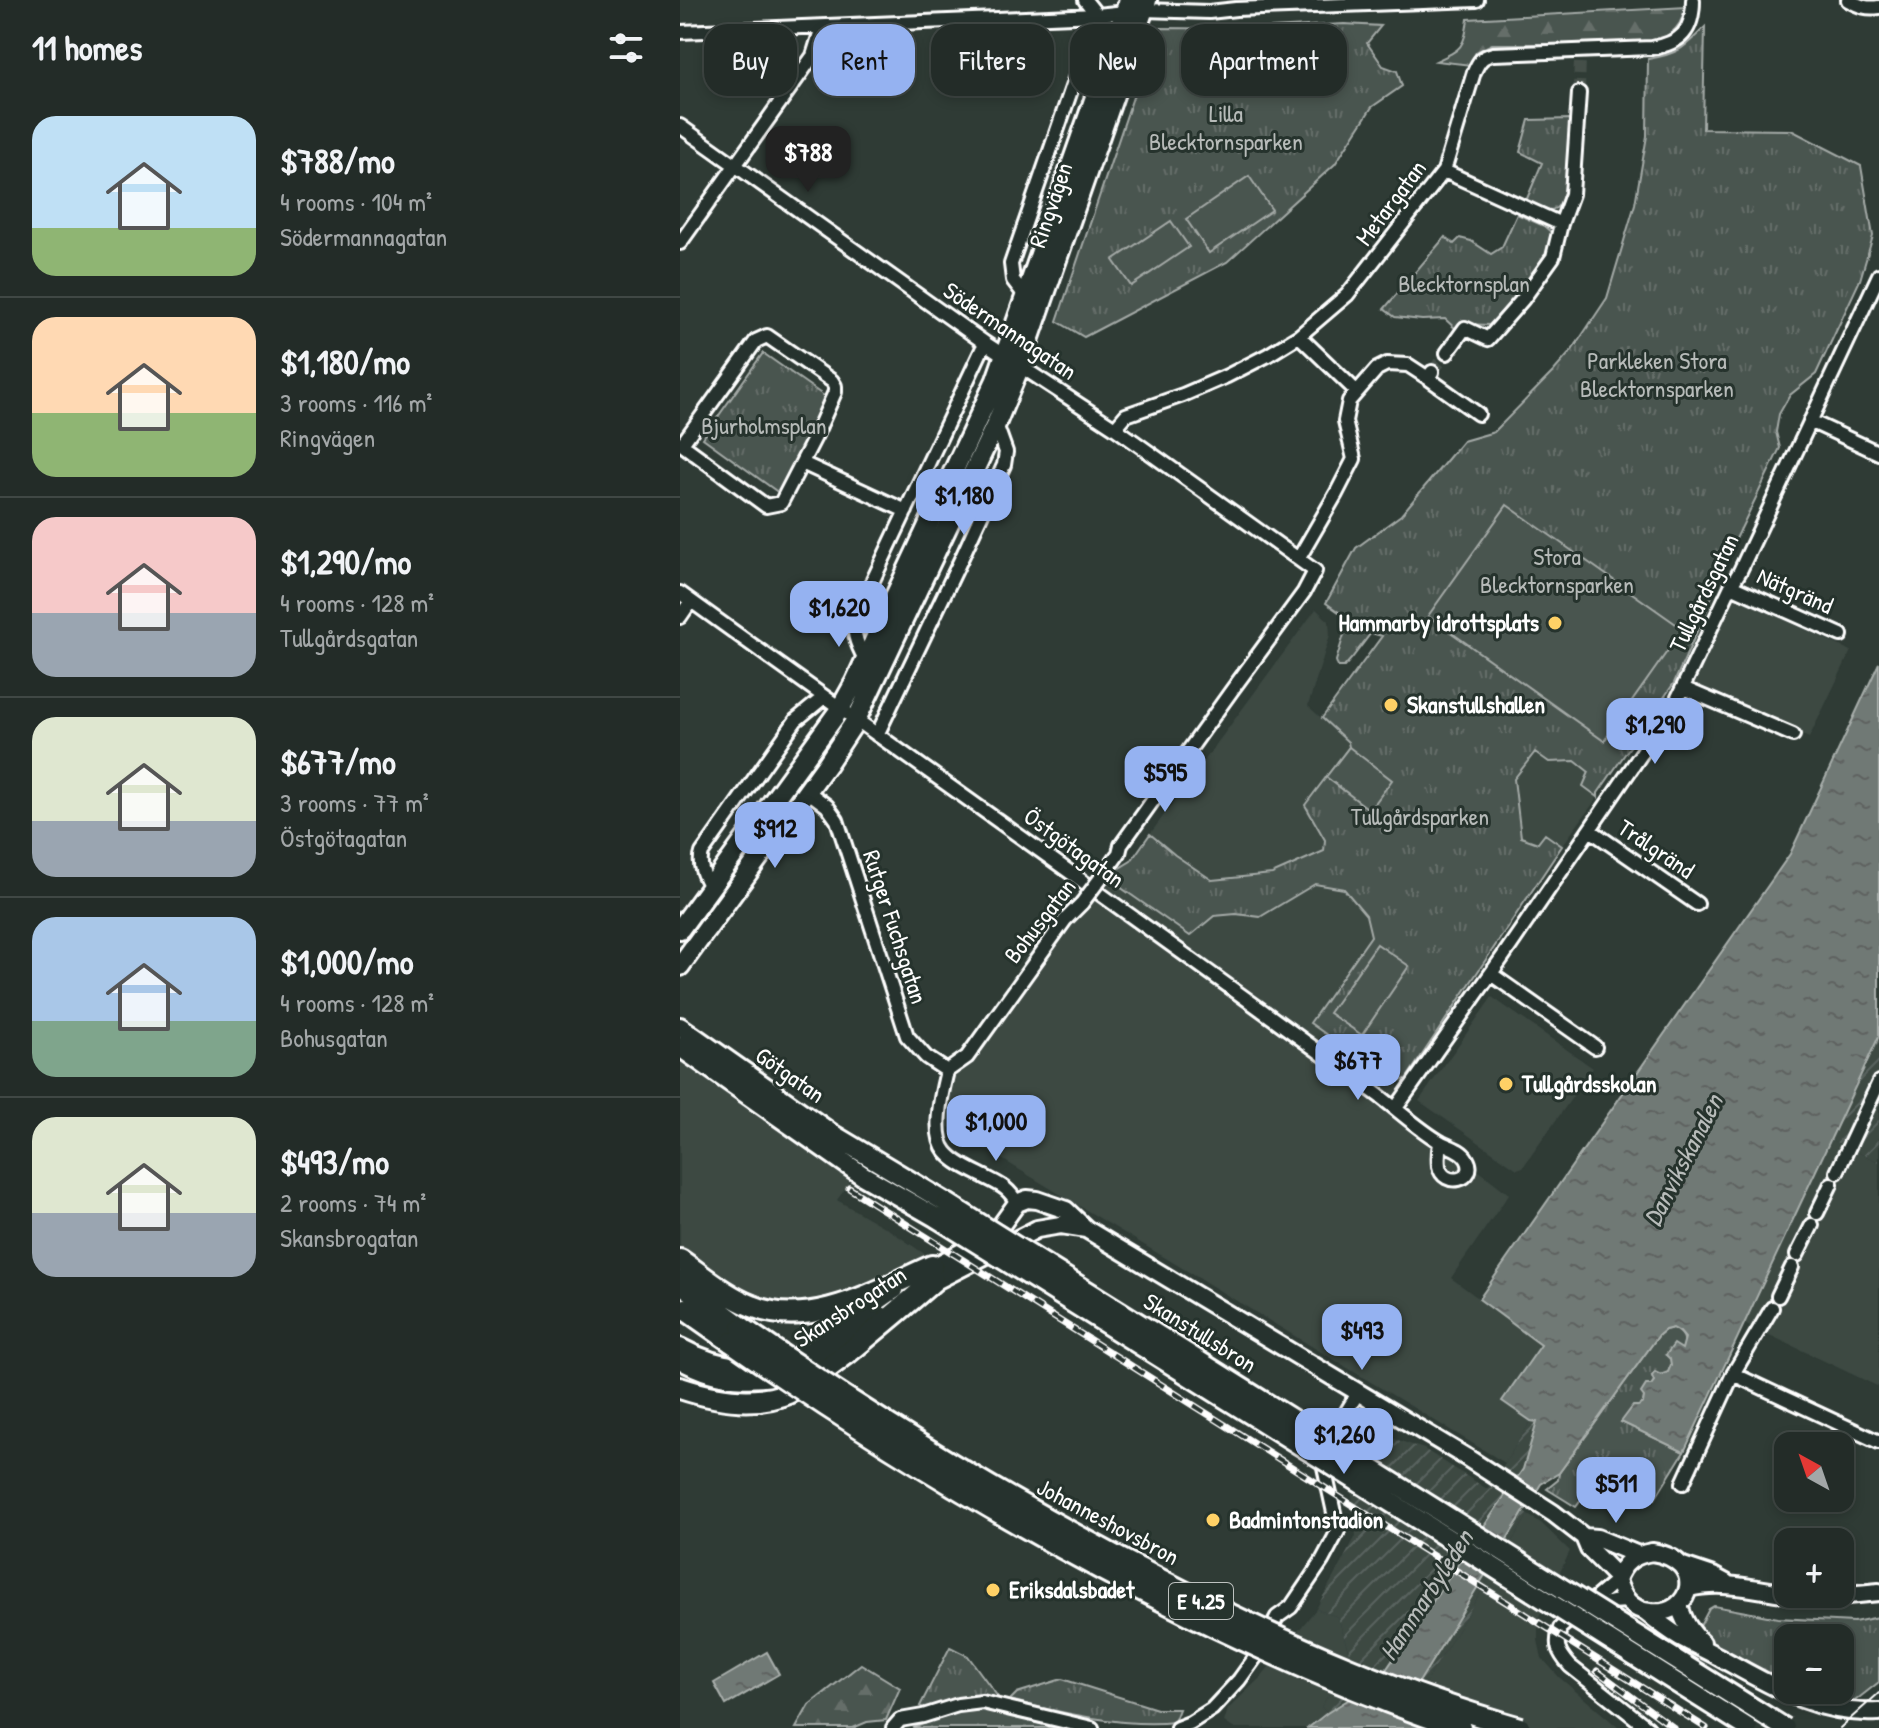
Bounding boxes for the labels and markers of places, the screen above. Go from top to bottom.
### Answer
pin: $788 [761,126,855,194]
pin: $1,180 [899,469,1029,537]
pin: $1,620 [774,581,904,649]
place label: Hammarby idrottsplats [1339,606,1539,639]
marker: Hammarby idrottsplats [1546,614,1564,632]
place label: Skanstullshallen [1407,688,1545,720]
marker: Skanstullshallen [1382,696,1400,714]
pin: $1,290 [1590,698,1720,766]
pin: $595 [1118,746,1212,814]
pin: $912 [728,802,822,870]
pin: $677 [1311,1034,1405,1102]
place label: Tullgårdsskolan [1521,1067,1657,1100]
marker: Tullgårdsskolan [1497,1075,1515,1093]
pin: $1,000 [931,1095,1061,1163]
pin: $493 [1315,1304,1409,1372]
pin: $1,260 [1279,1408,1409,1476]
pin: $511 [1569,1457,1663,1525]
place label: Badmintonstadion [1229,1503,1384,1535]
marker: Badmintonstadion [1204,1511,1222,1529]
place label: Eriksdalsbadet [1009,1573,1135,1605]
marker: Eriksdalsbadet [984,1581,1002,1599]

